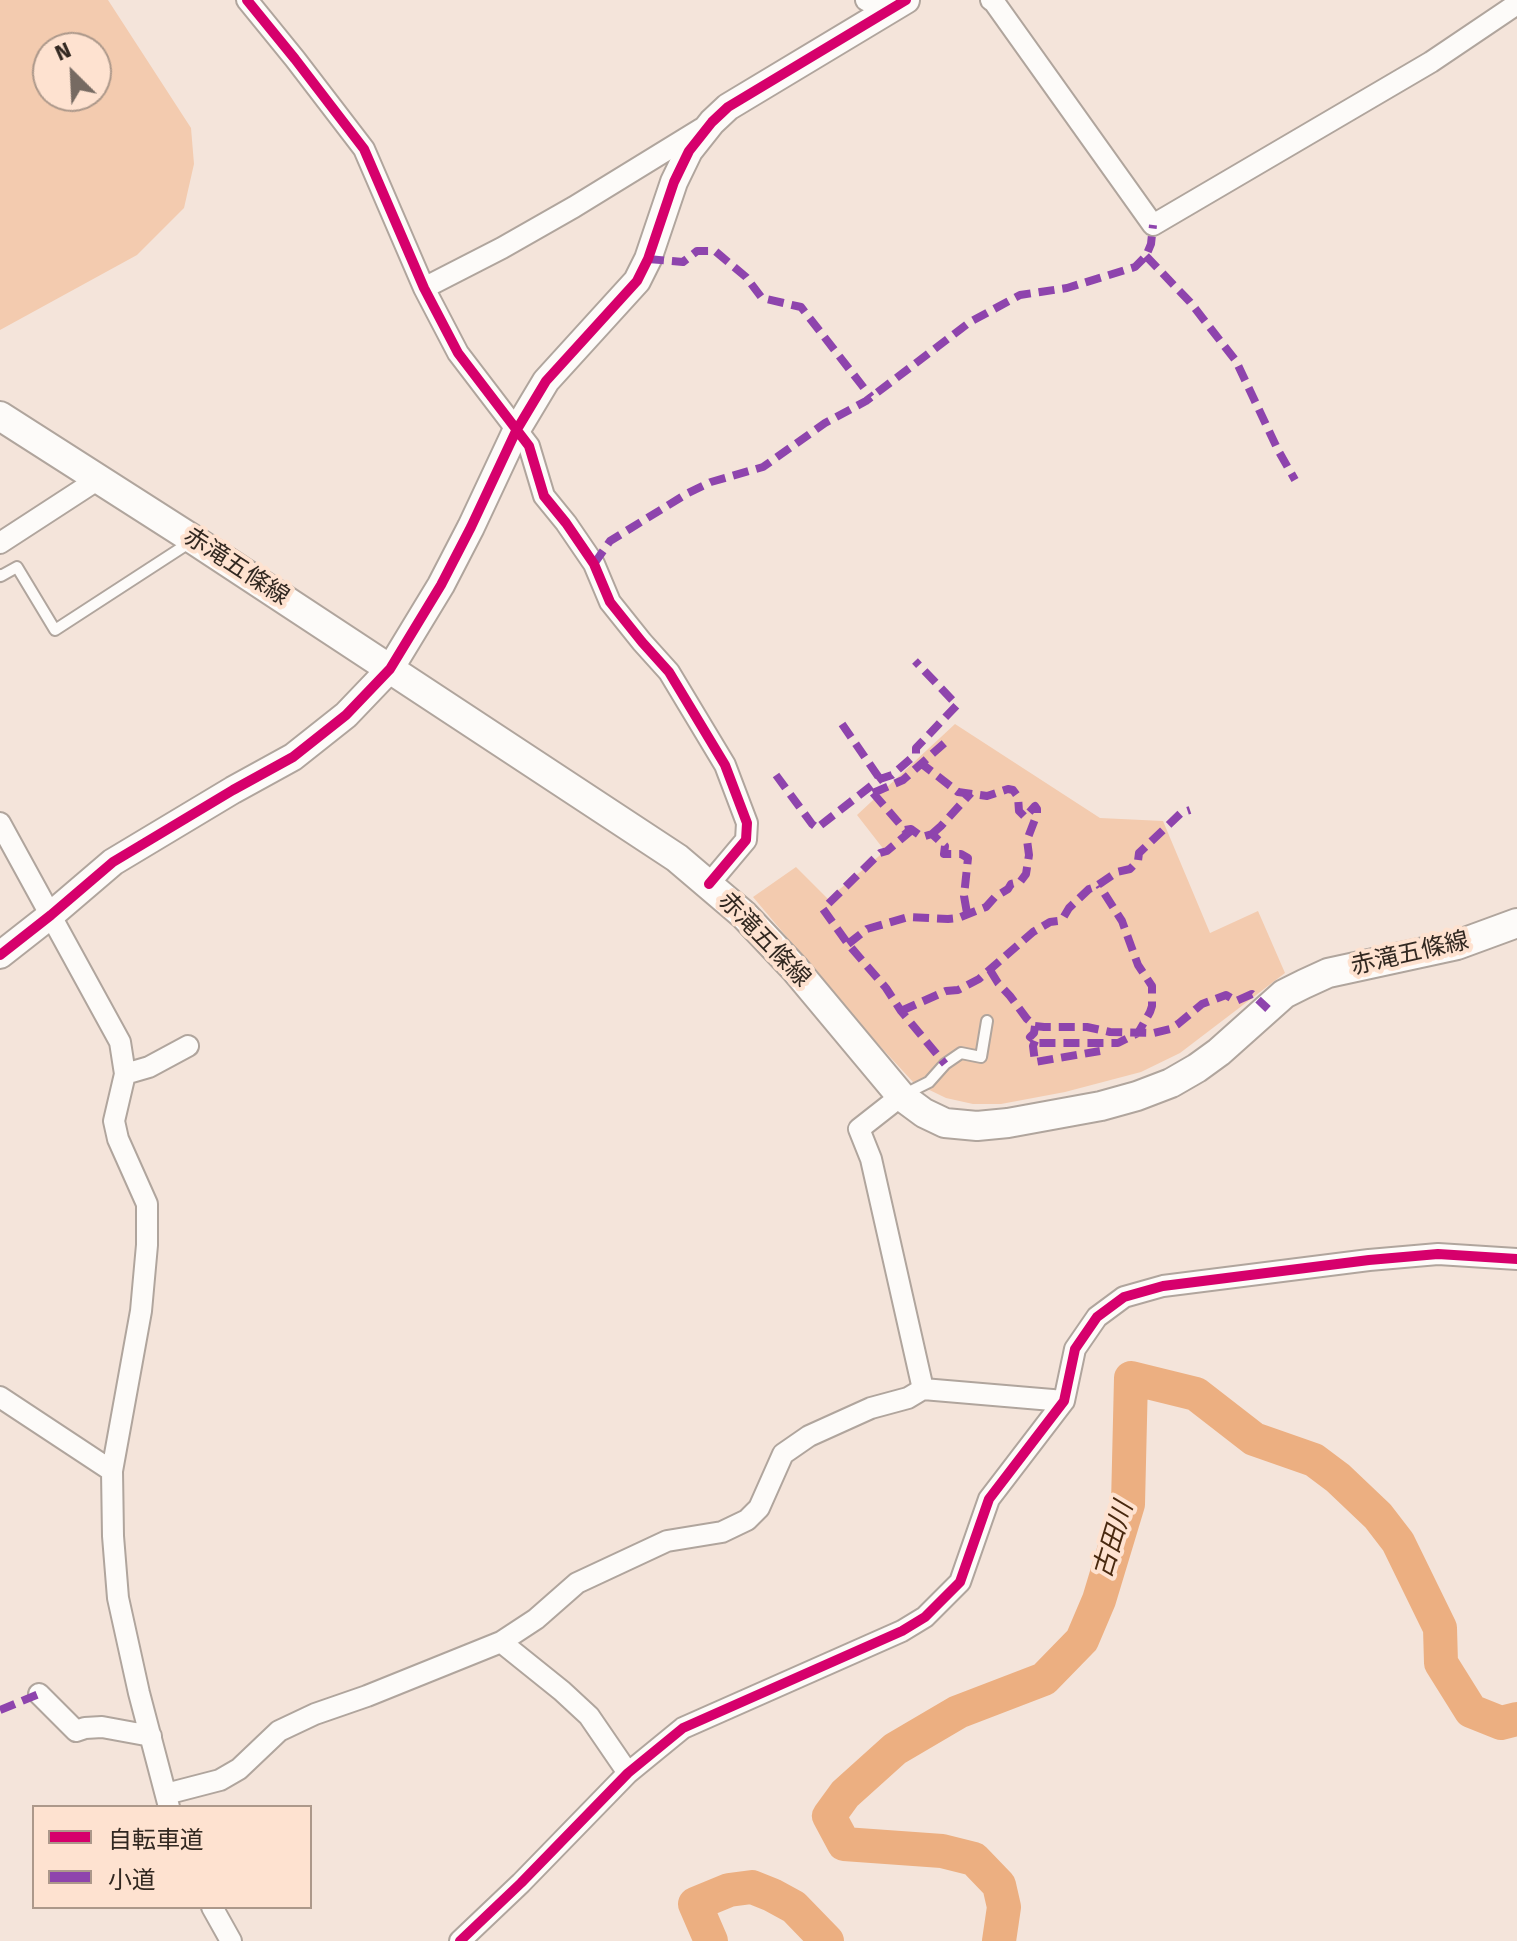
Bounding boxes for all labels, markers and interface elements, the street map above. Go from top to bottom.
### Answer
north arrow [32,32,112,112]
text: N [51,36,75,67]
street label: 赤滝五條線 [178,522,294,612]
street label: 赤滝五條線 [712,887,816,993]
street label: 赤滝五條線 [1348,926,1472,982]
water label: 古田川 [1088,1498,1140,1582]
legend [32,1805,312,1909]
text: 自転車道 [108,1826,204,1854]
text: 小道 [108,1866,156,1894]

